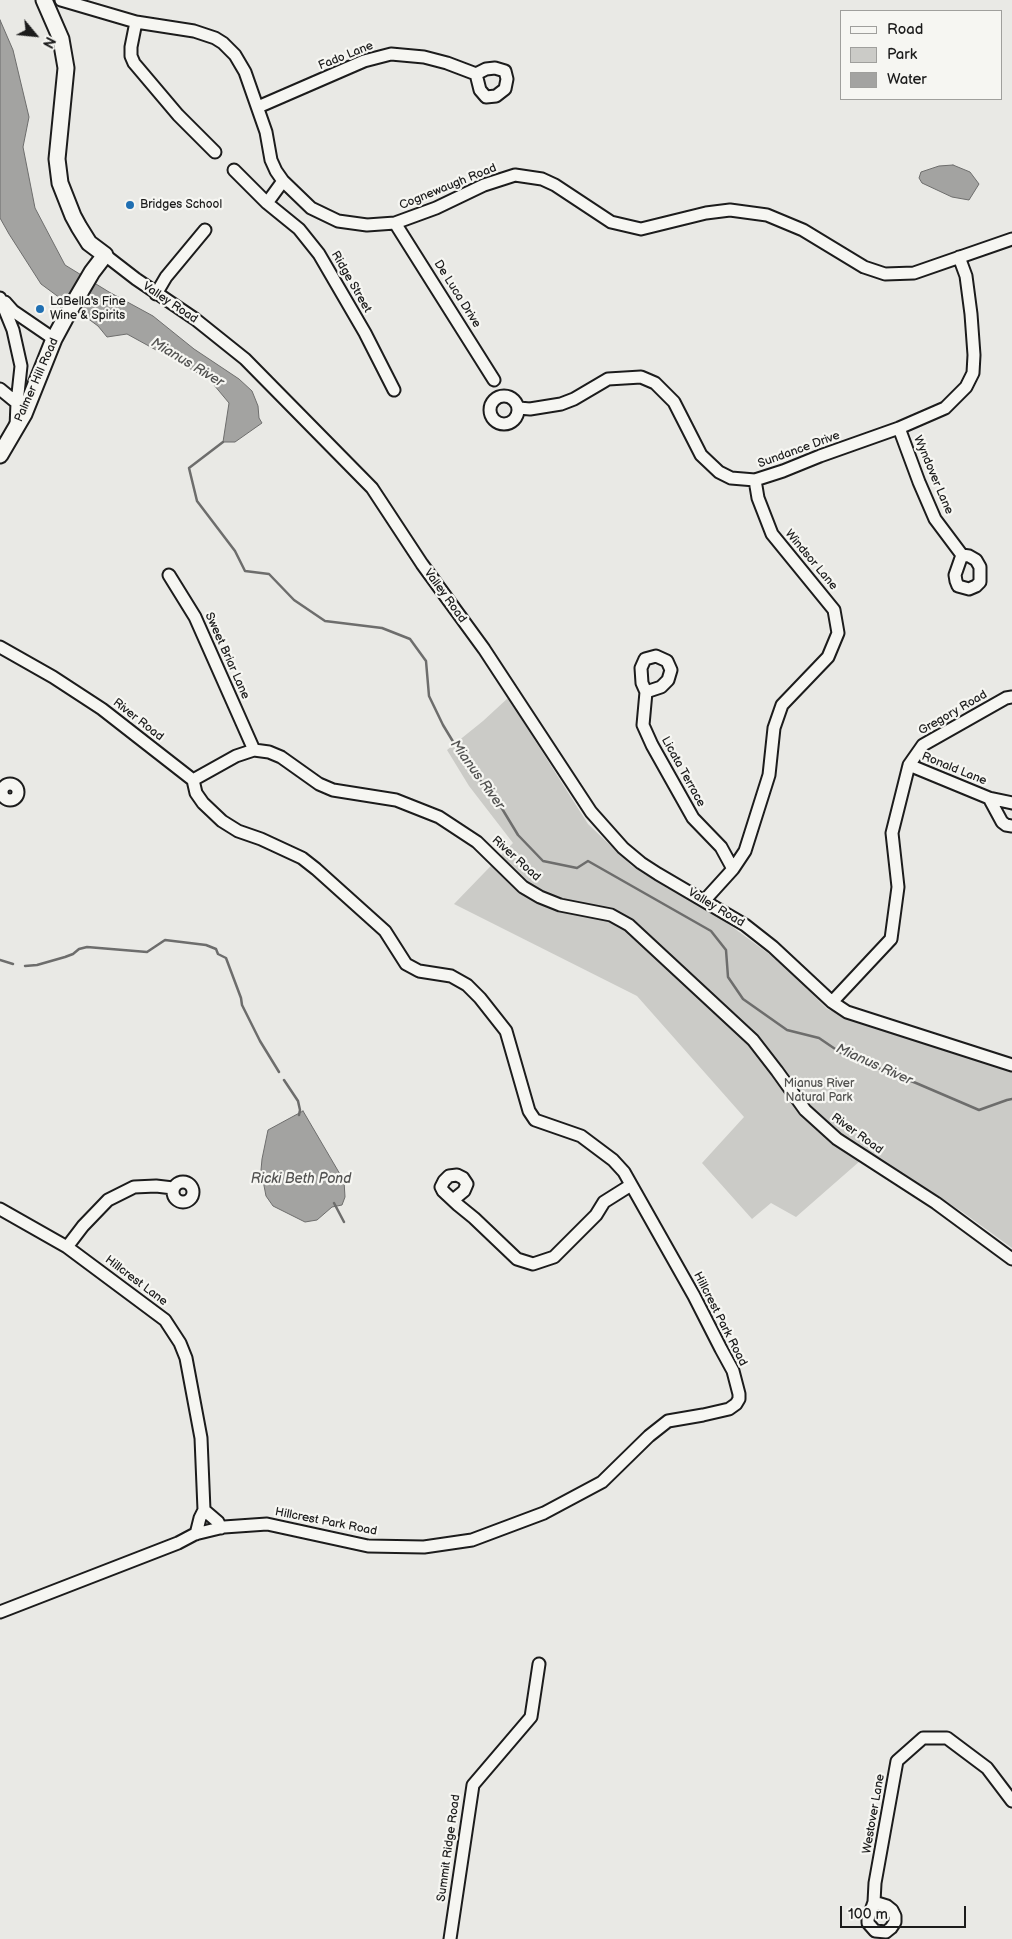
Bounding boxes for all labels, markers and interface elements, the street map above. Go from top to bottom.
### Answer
north arrow [10,10,60,60]
legend [840,10,1002,100]
text: Road [887,20,923,39]
text: N [39,34,59,51]
street label: Fado Lane [317,39,375,73]
text: Park [887,45,917,64]
text: Water [887,70,927,89]
street label: Cognewaugh Road [397,161,499,213]
place label: Bridges School [140,198,222,212]
marker: Bridges School [124,199,136,211]
street label: Ridge Street [328,249,374,315]
street label: De Luca Drive [430,257,484,331]
street label: Valley Road [140,279,200,327]
place label: LaBella's Fine Wine & Spirits [50,295,126,323]
marker: LaBella's Fine Wine & Spirits [34,303,46,315]
water label: Mianus River [148,335,226,391]
street label: Palmer Hill Road [12,336,62,424]
street label: Sundance Drive [756,429,842,471]
street label: Wyndover Lane [910,433,956,517]
street label: Windsor Lane [782,527,840,593]
street label: Valley Road [421,566,469,626]
street label: Sweet Briar Lane [201,610,253,702]
street label: Gregory Road [916,688,990,738]
street label: River Road [110,696,166,744]
street label: Licata Terrace [658,734,708,810]
water label: Mianus River [446,737,508,813]
street label: Ronald Lane [919,749,989,789]
street label: River Road [489,833,543,885]
street label: Valley Road [685,886,747,930]
water label: Mianus River [833,1041,915,1089]
park label: Mianus River Natural Park [784,1077,854,1105]
street label: River Road [828,1110,886,1158]
water label: Ricki Beth Pond [251,1171,351,1187]
street label: Hillcrest Lane [102,1253,170,1309]
street label: Hillcrest Park Road [690,1270,750,1368]
street label: Hillcrest Park Road [274,1505,378,1539]
street label: Westover Lane [860,1773,888,1855]
street label: Summit Ridge Road [434,1793,464,1903]
scale bar [842,1896,968,1928]
text: 100 m [848,1905,888,1924]

